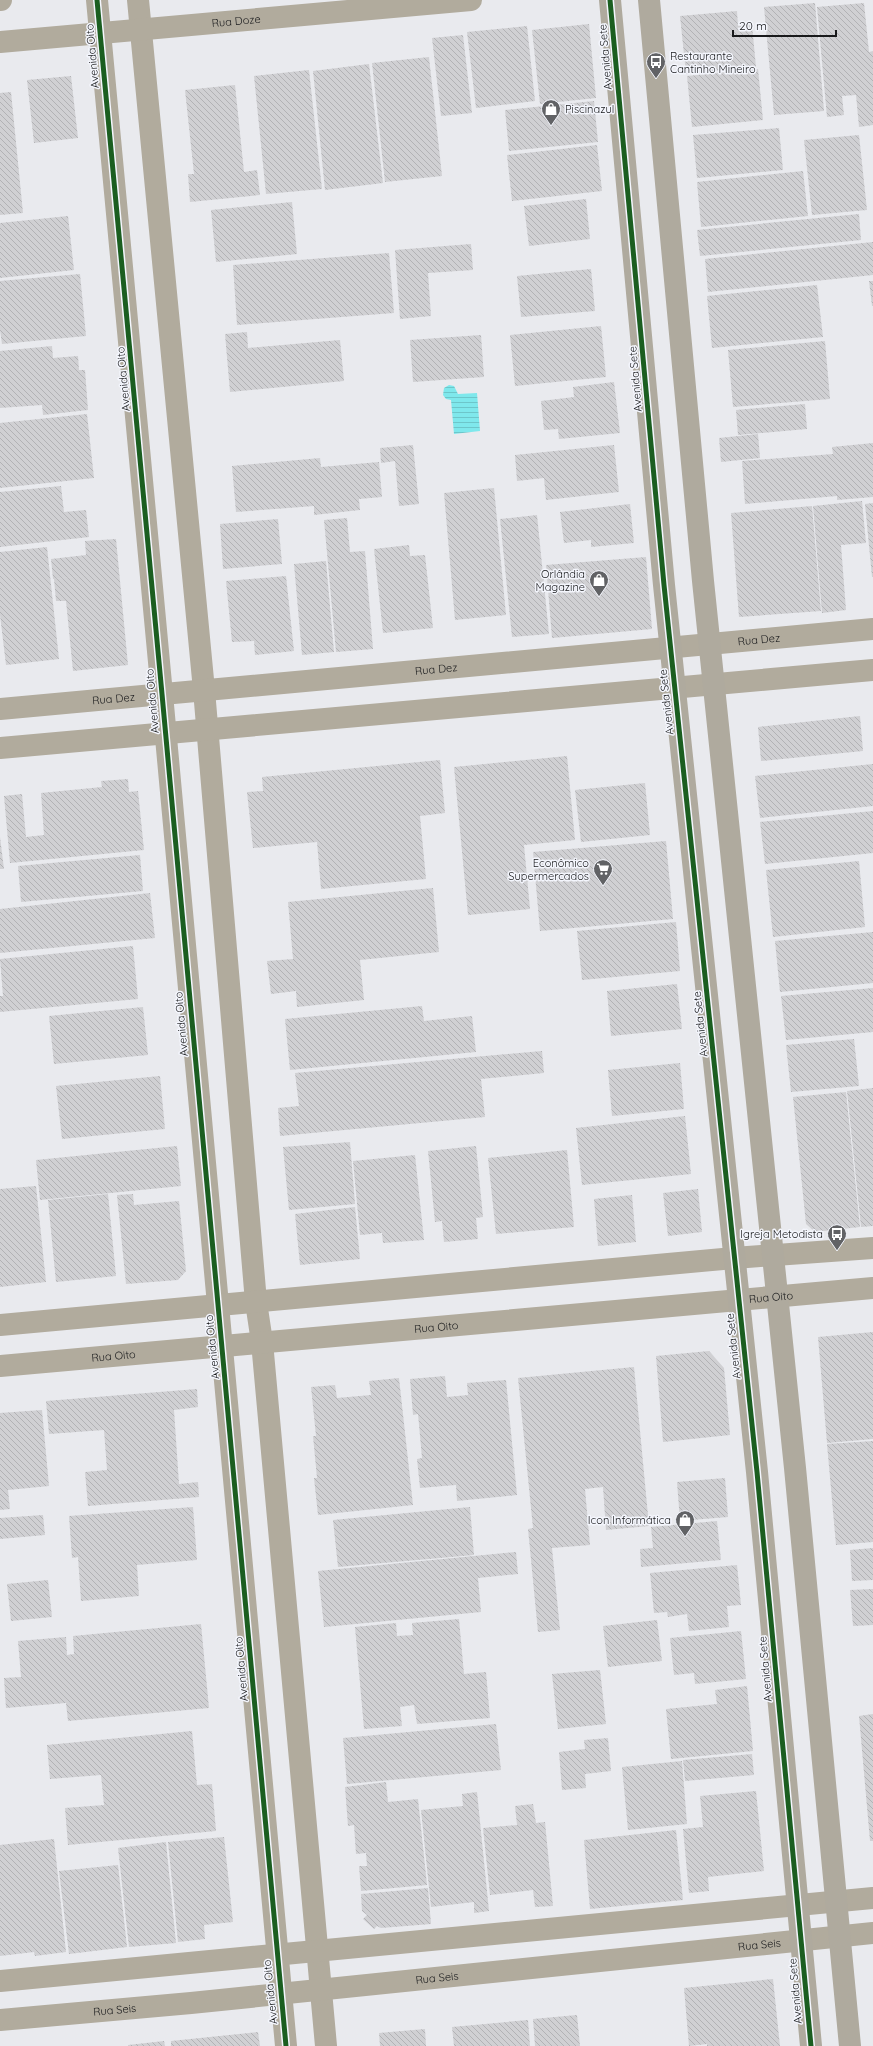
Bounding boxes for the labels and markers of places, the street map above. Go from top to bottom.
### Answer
place label: Restaurante Cantinho Mineiro [670,49,756,76]
bus stop icon: Restaurante Cantinho Mineiro [645,51,667,79]
shop icon: Piscinazul [540,98,562,126]
place label: Piscinazul [565,102,614,116]
place label: Orlândia Magazine [536,567,585,594]
shop icon: Orlândia Magazine [588,569,610,597]
place label: Econômico Supermercados [508,856,589,883]
supermarket icon: Econômico Supermercados [592,858,614,886]
bus stop icon: Igreja Metodista [826,1223,848,1251]
place label: Igreja Metodista [740,1227,823,1241]
shop icon: Icon Informática [674,1509,696,1537]
place label: Icon Informática [588,1513,671,1527]

